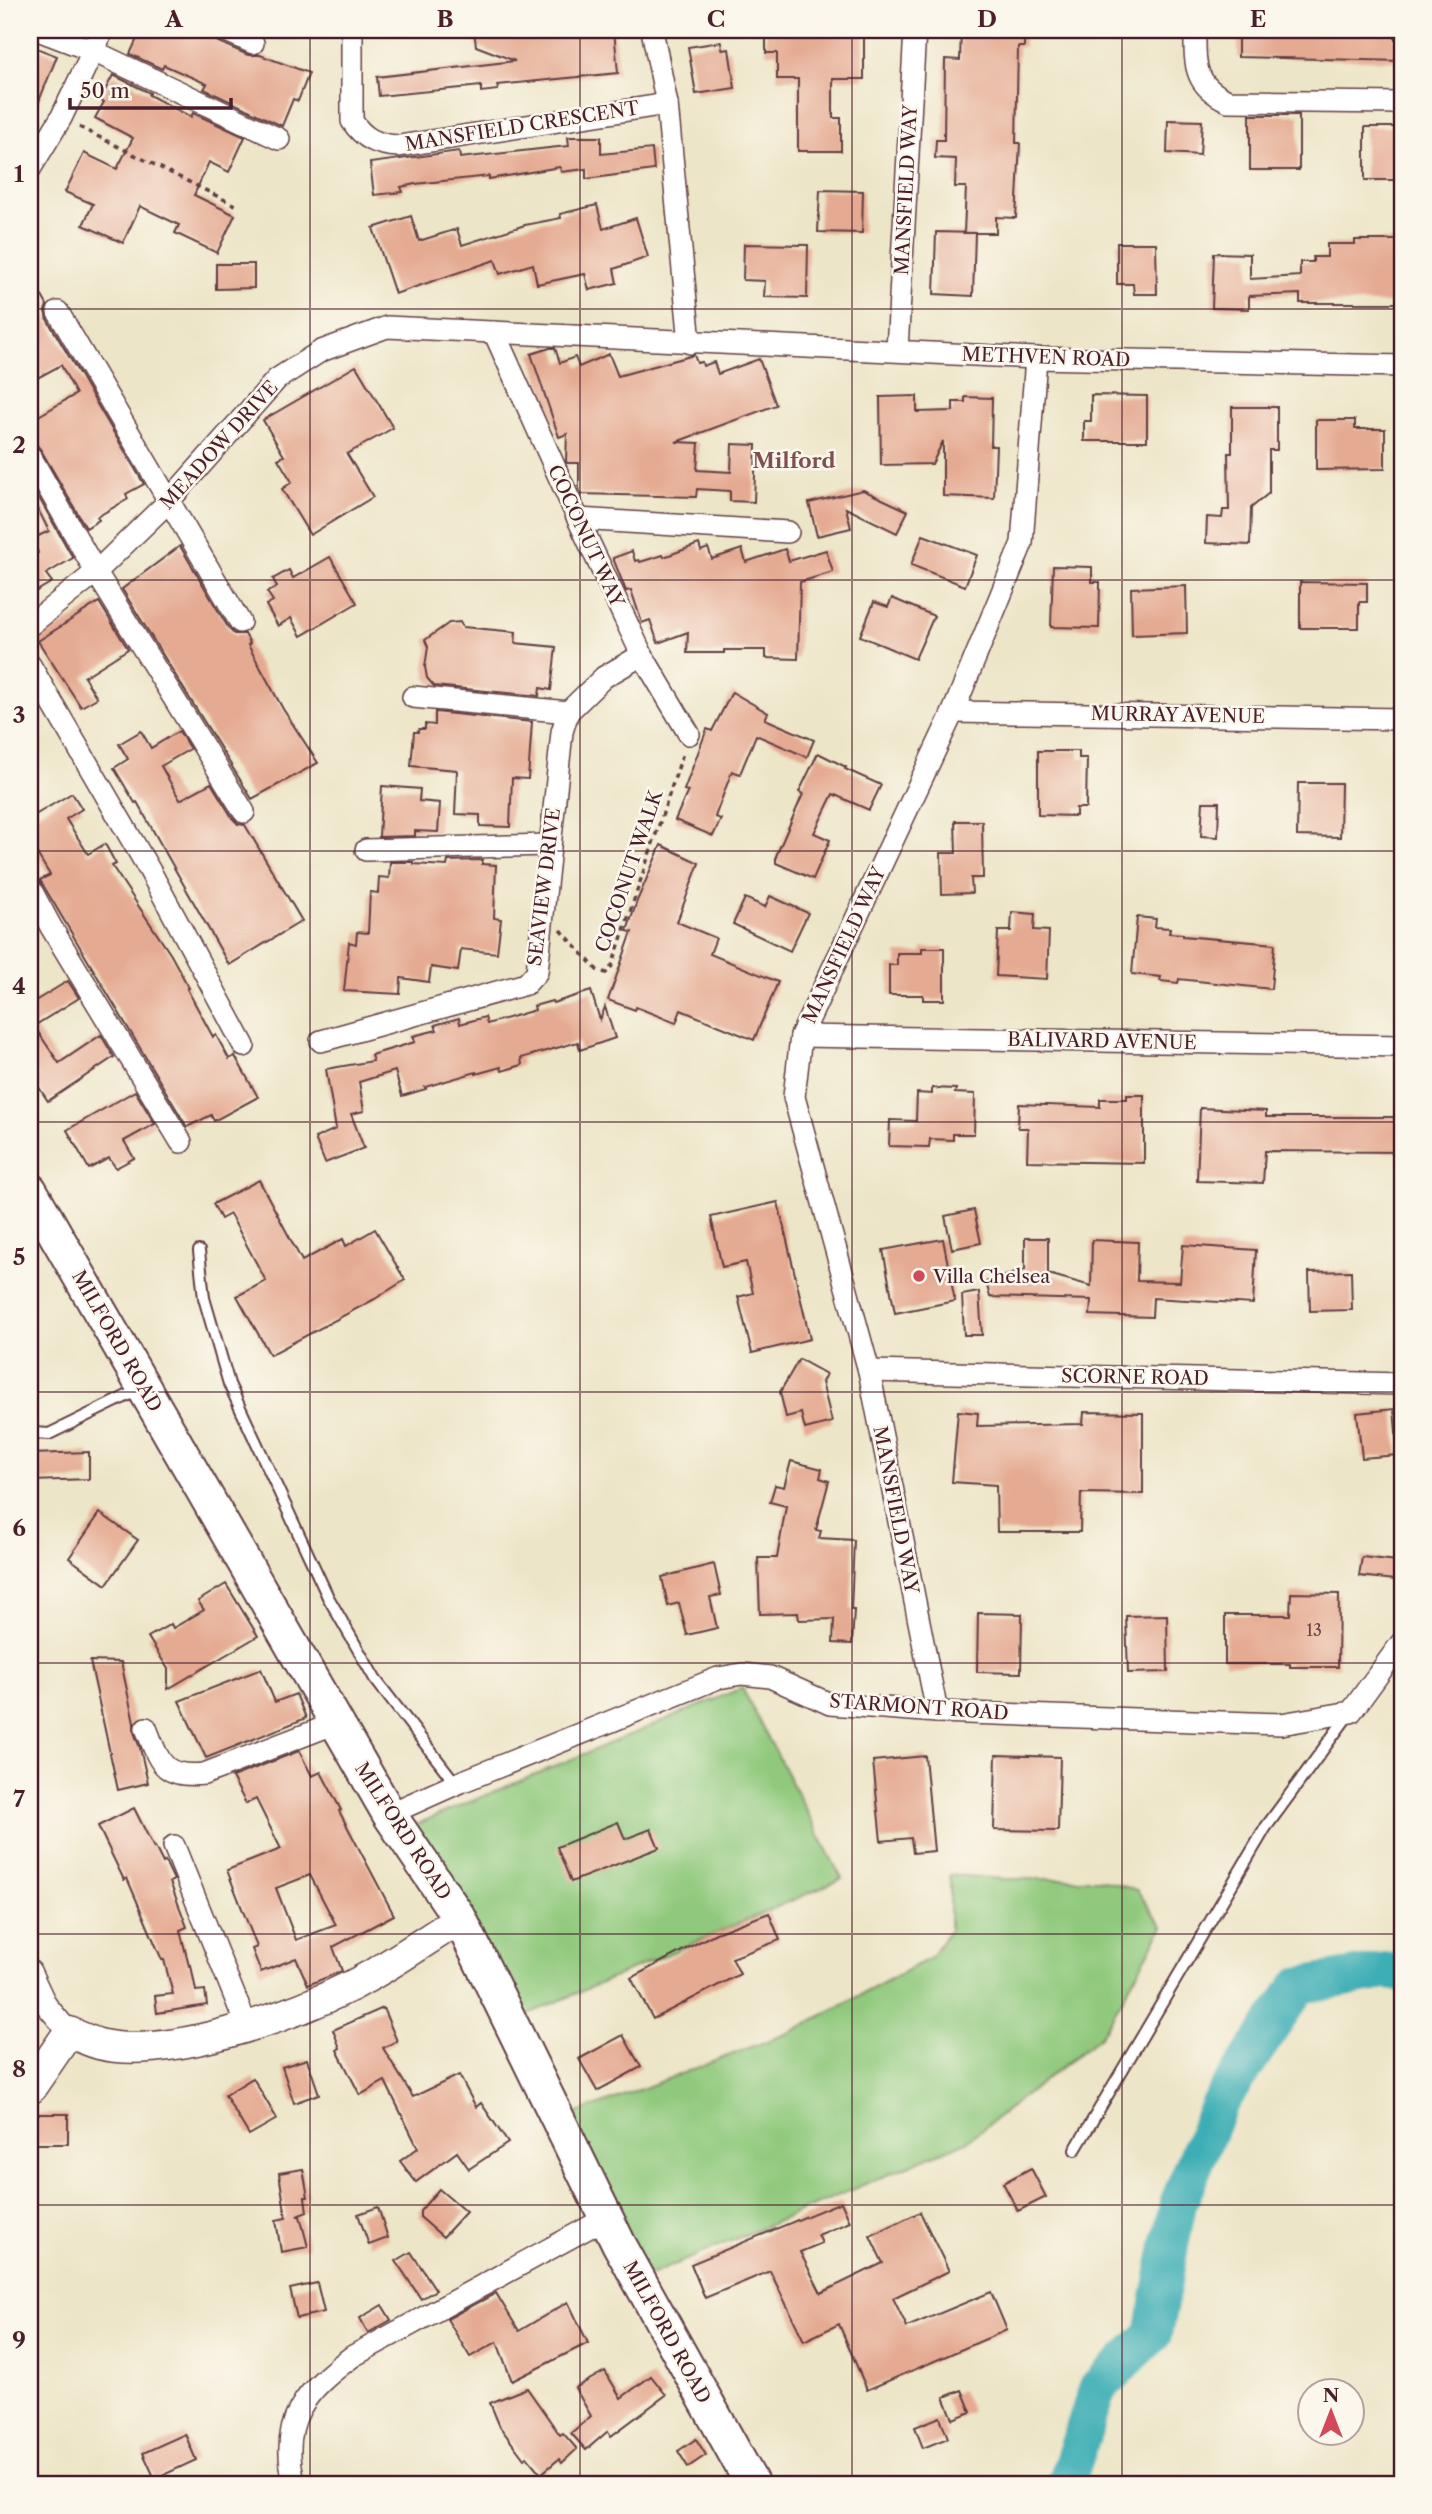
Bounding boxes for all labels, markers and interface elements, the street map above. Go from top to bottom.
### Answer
text: A [164,5,184,33]
text: B [436,5,454,33]
text: C [707,5,725,33]
text: D [977,5,997,33]
text: E [1250,5,1266,33]
scale bar [70,66,231,110]
text: 50 m [80,78,130,103]
street label: MANSFIELD CRESCENT [403,96,641,156]
street label: MANSFIELD WAY [890,104,922,276]
text: 1 [14,160,25,188]
street label: METHVEN ROAD [961,343,1131,371]
street label: MEADOW DRIVE [155,376,283,514]
text: 2 [12,431,26,459]
district label: Milford [752,448,836,473]
street label: COCONUT WAY [543,461,629,611]
text: 3 [13,701,26,729]
street label: MURRAY AVENUE [1091,702,1265,728]
street label: COCONUT WALK [590,786,668,955]
street label: SEAVIEW DRIVE [523,807,565,967]
street label: MANSFIELD WAY [798,862,891,1027]
text: 4 [12,972,26,1000]
street label: BALIVARD AVENUE [1007,1028,1197,1054]
text: 5 [13,1243,25,1271]
place label: Villa Chelsea [932,1265,1050,1288]
street label: MILFORD ROAD [67,1266,167,1416]
marker: Villa Chelsea [911,1268,927,1284]
street label: SCORNE ROAD [1061,1364,1209,1390]
street label: MANSFIELD WAY [868,1424,924,1596]
text: 6 [12,1514,26,1542]
house number: 13 [1306,1620,1322,1640]
street label: STARMONT ROAD [829,1689,1009,1725]
street label: MILFORD ROAD [350,1758,456,1904]
text: 7 [13,1785,25,1813]
text: 8 [12,2055,26,2083]
street label: MILFORD ROAD [618,2257,716,2407]
text: 9 [12,2326,26,2354]
north arrow [1296,2378,1366,2448]
text: N [1323,2384,1339,2407]

